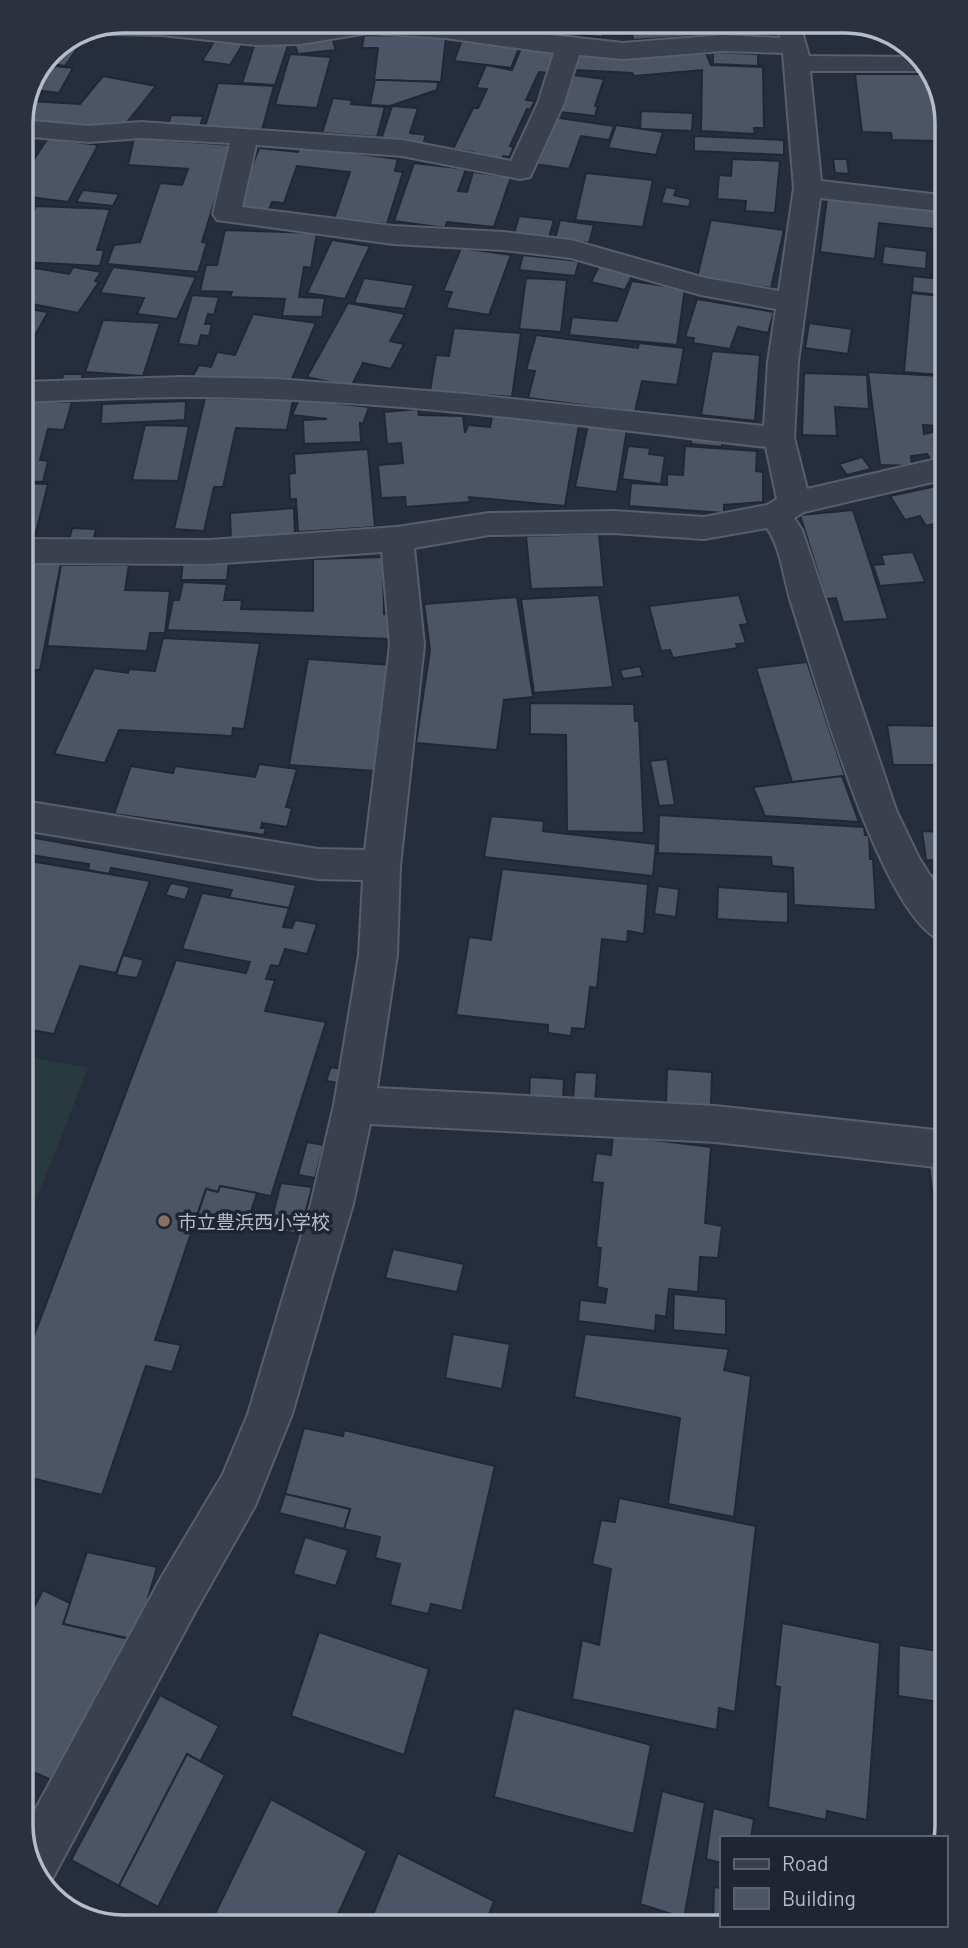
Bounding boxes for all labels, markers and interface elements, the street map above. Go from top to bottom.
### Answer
place label: 市立豊浜西小学校 [178,1210,330,1233]
marker: 市立豊浜西小学校 [156,1213,172,1229]
legend [720,1836,947,1927]
text: Road [782,1850,828,1875]
text: Building [782,1885,856,1910]

